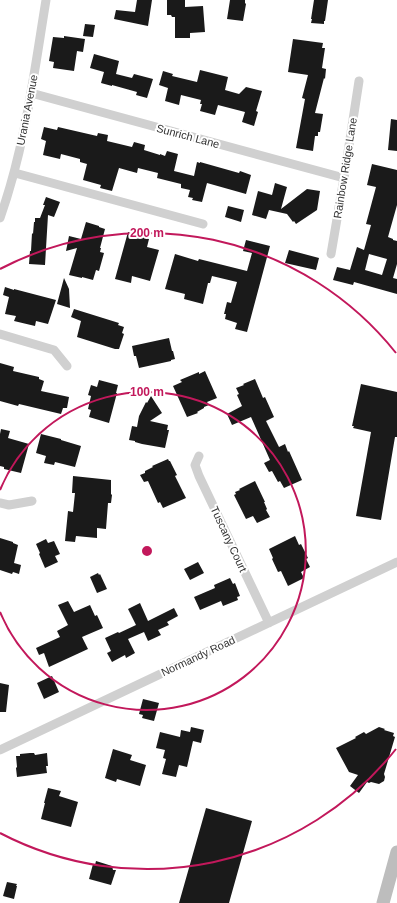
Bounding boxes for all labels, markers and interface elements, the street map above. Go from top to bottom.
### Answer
street label: Urania Avenue [14,74,40,146]
street label: Rainbow Ridge Lane [331,117,359,219]
street label: Sunrich Lane [155,122,221,150]
text: 200 m [130,226,164,240]
text: 100 m [130,385,164,399]
street label: Tuscany Court [209,504,249,574]
centre of rings [140,544,154,558]
street label: Normandy Road [159,634,237,678]

